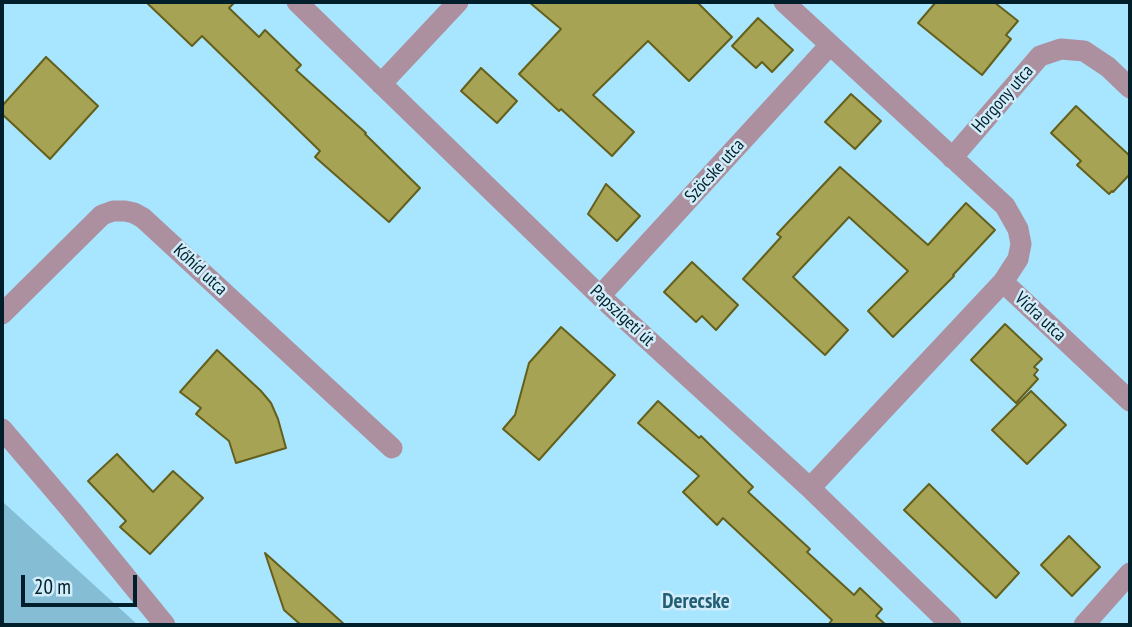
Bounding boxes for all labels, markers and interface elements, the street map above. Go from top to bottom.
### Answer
street label: Horgony utca [968,61,1038,137]
street label: Szöcske utca [681,135,749,207]
street label: Kőhíd utca [169,240,231,300]
street label: Papszigeti út [585,281,659,351]
street label: Vidra utca [1010,288,1070,346]
scale bar [24,560,140,604]
text: 20 m [34,573,71,600]
district label: Derecske [662,589,730,615]

